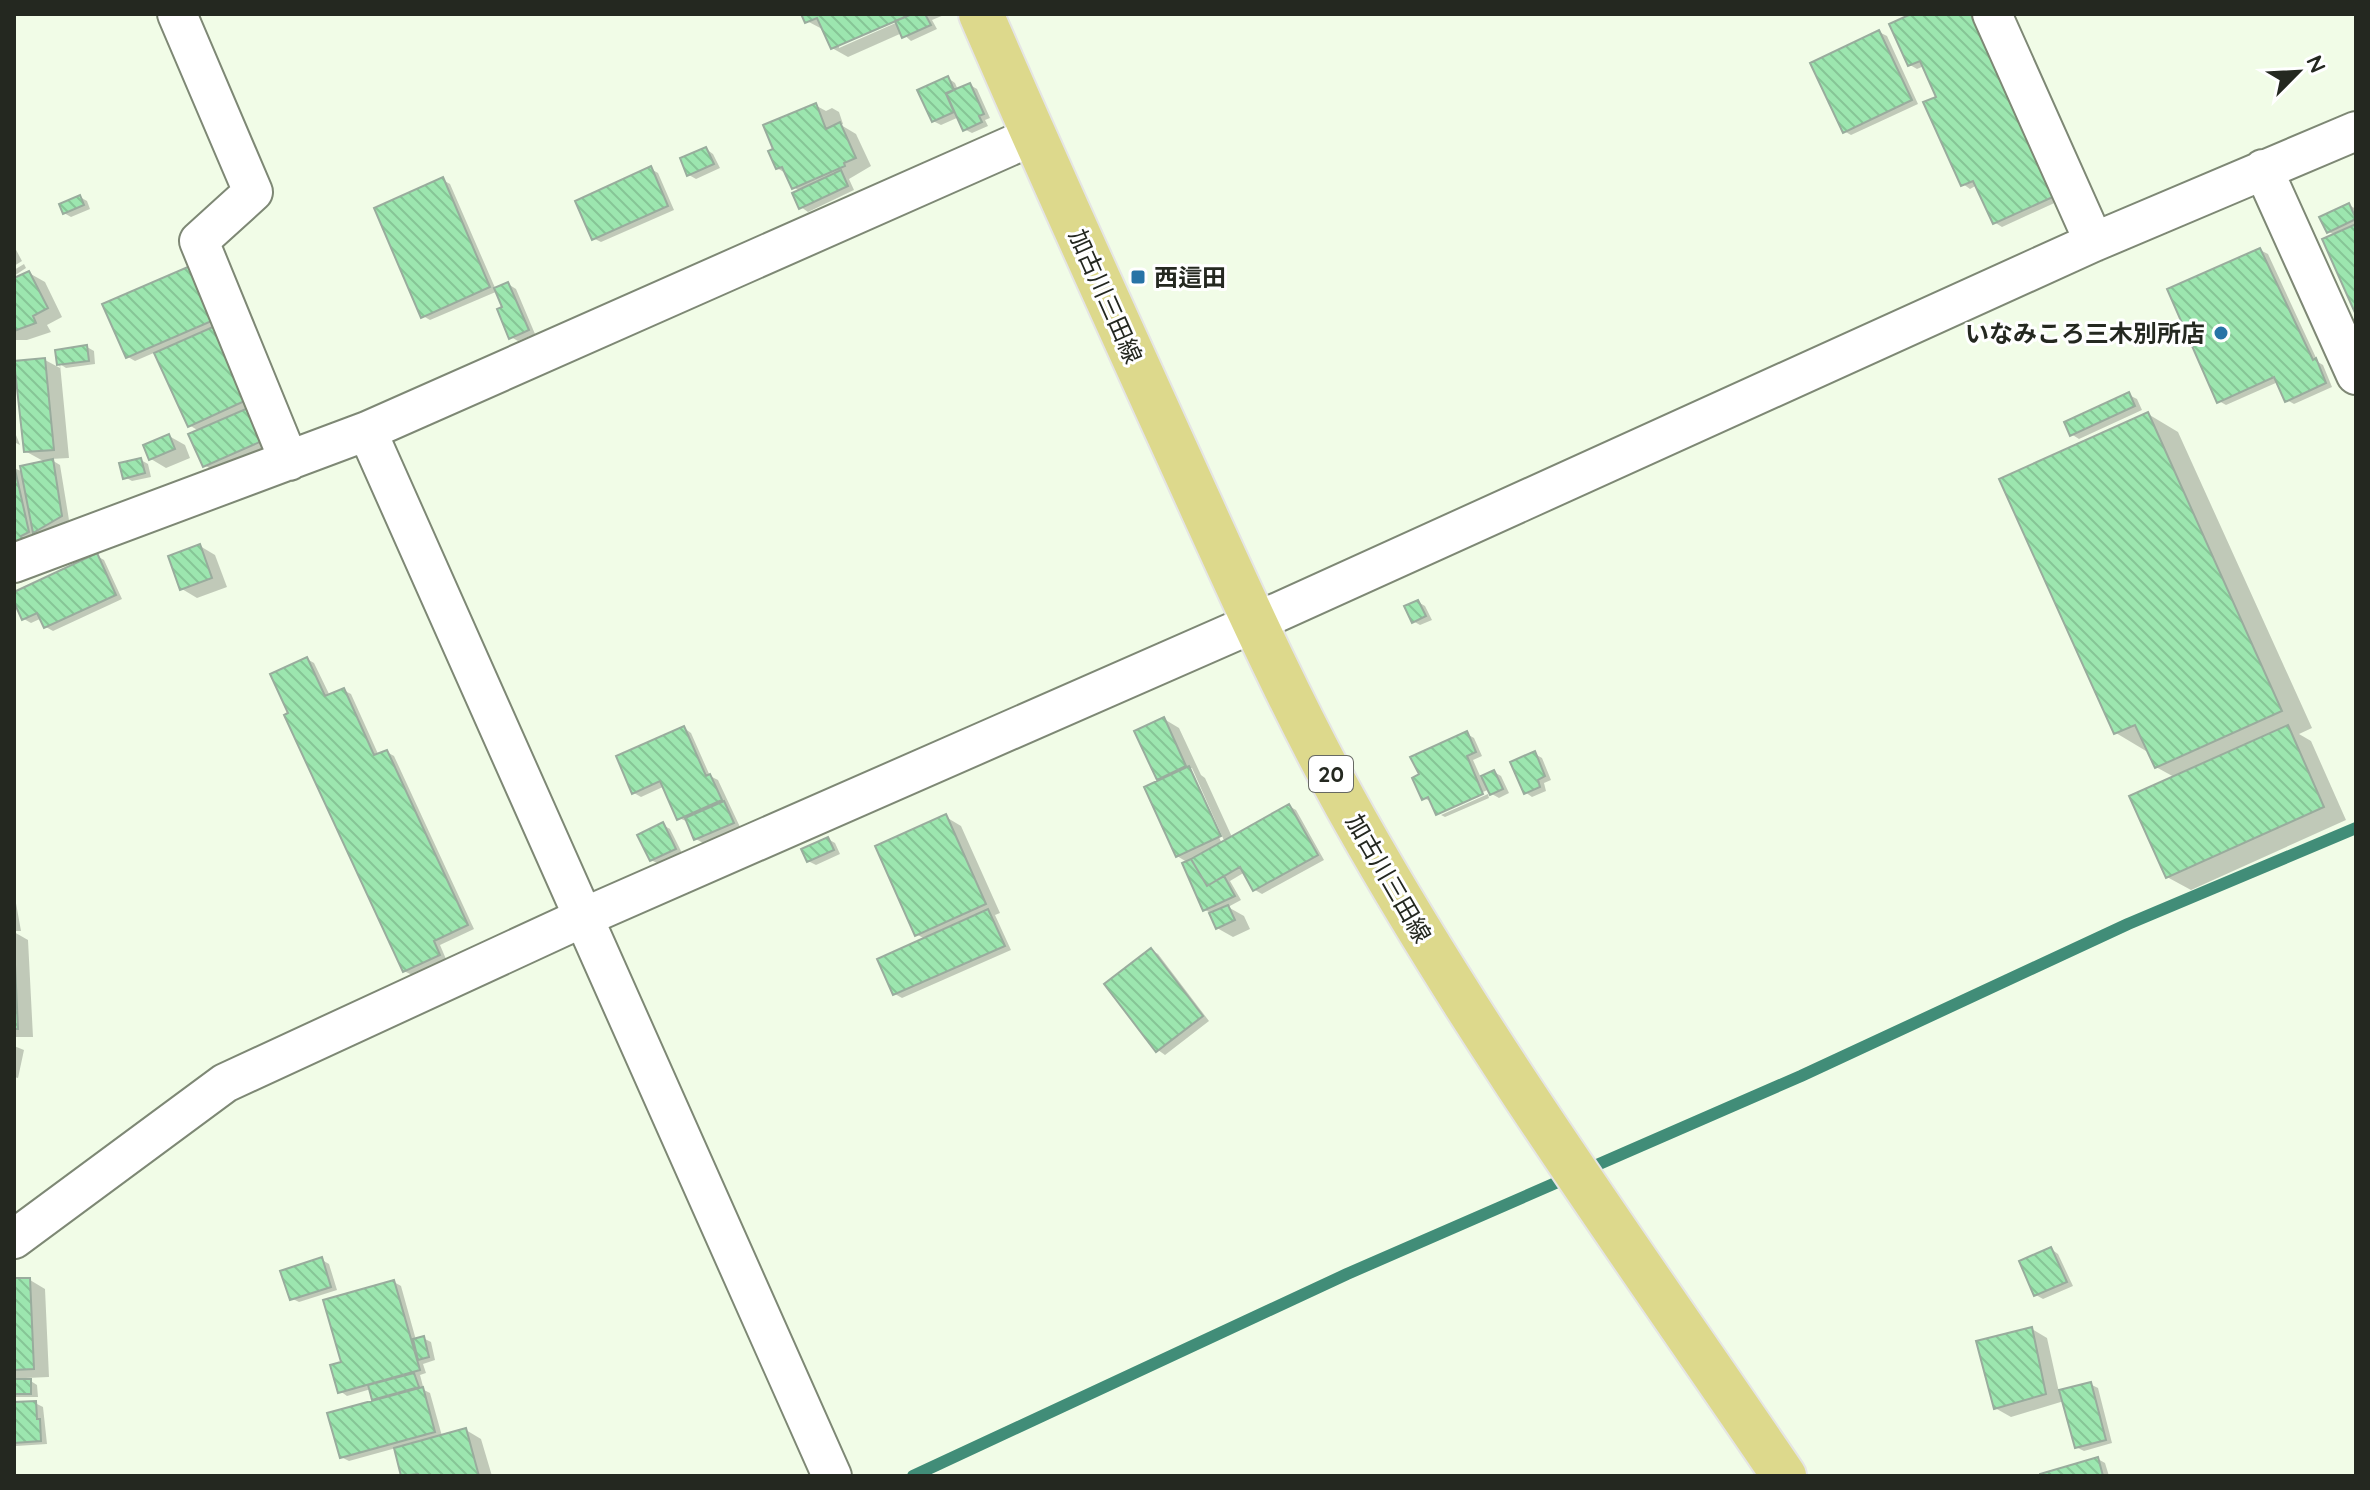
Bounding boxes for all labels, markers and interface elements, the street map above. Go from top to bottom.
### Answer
north arrow [2258,32,2338,112]
text: N [2300,51,2332,77]
street label: 加古川三田線 [1063,224,1149,368]
place label: 西這田 [1154,262,1226,292]
marker: 西這田 [1129,268,1147,286]
place label: いなみころ三木別所店 [1965,318,2205,348]
marker: いなみころ三木別所店 [2212,324,2230,342]
road number: 20 [1309,756,1353,792]
street label: 加古川三田線 [1340,808,1438,948]

